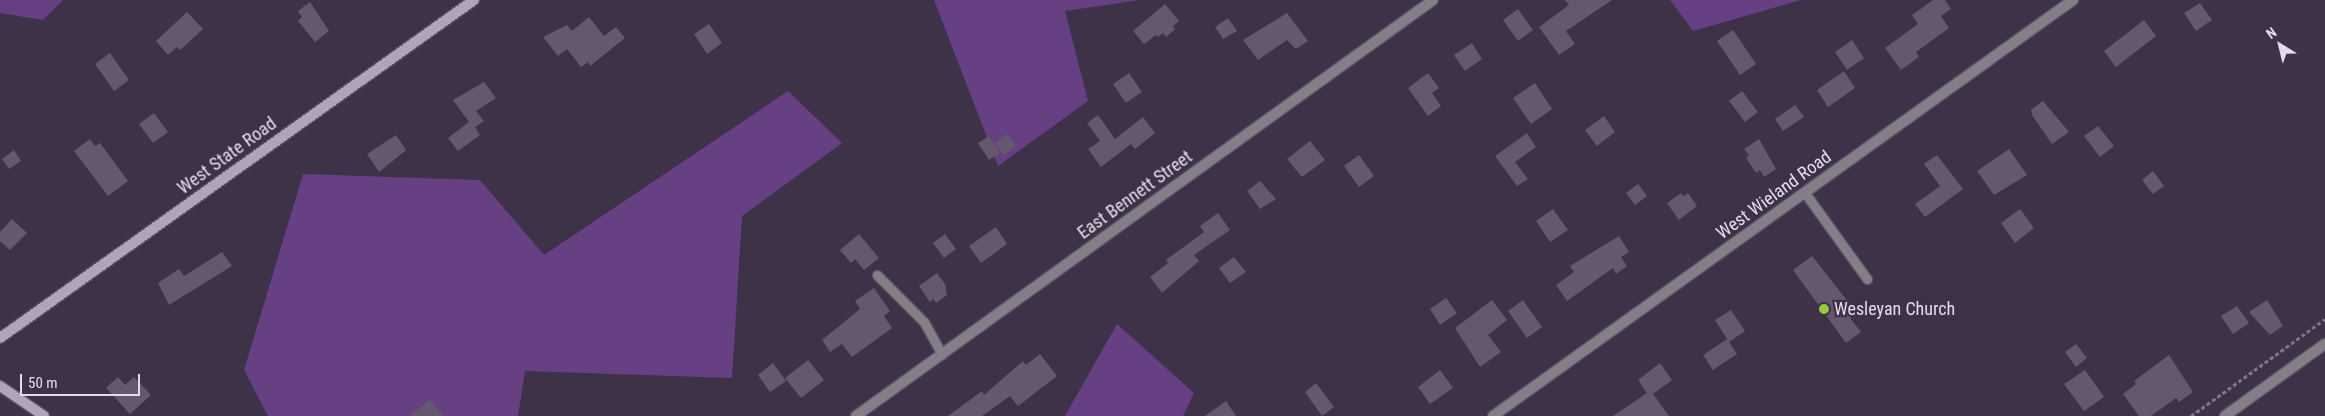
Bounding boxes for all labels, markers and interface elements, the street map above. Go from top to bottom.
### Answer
north arrow [2255,20,2305,70]
text: N [2263,24,2279,42]
street label: West State Road [173,113,281,199]
street label: East Bennett Street [1074,146,1196,244]
street label: West Wieland Road [1712,146,1836,244]
place label: Wesleyan Church [1834,298,1955,320]
marker: Wesleyan Church [1818,303,1830,315]
scale bar [22,364,142,396]
text: 50 m [28,374,58,392]

